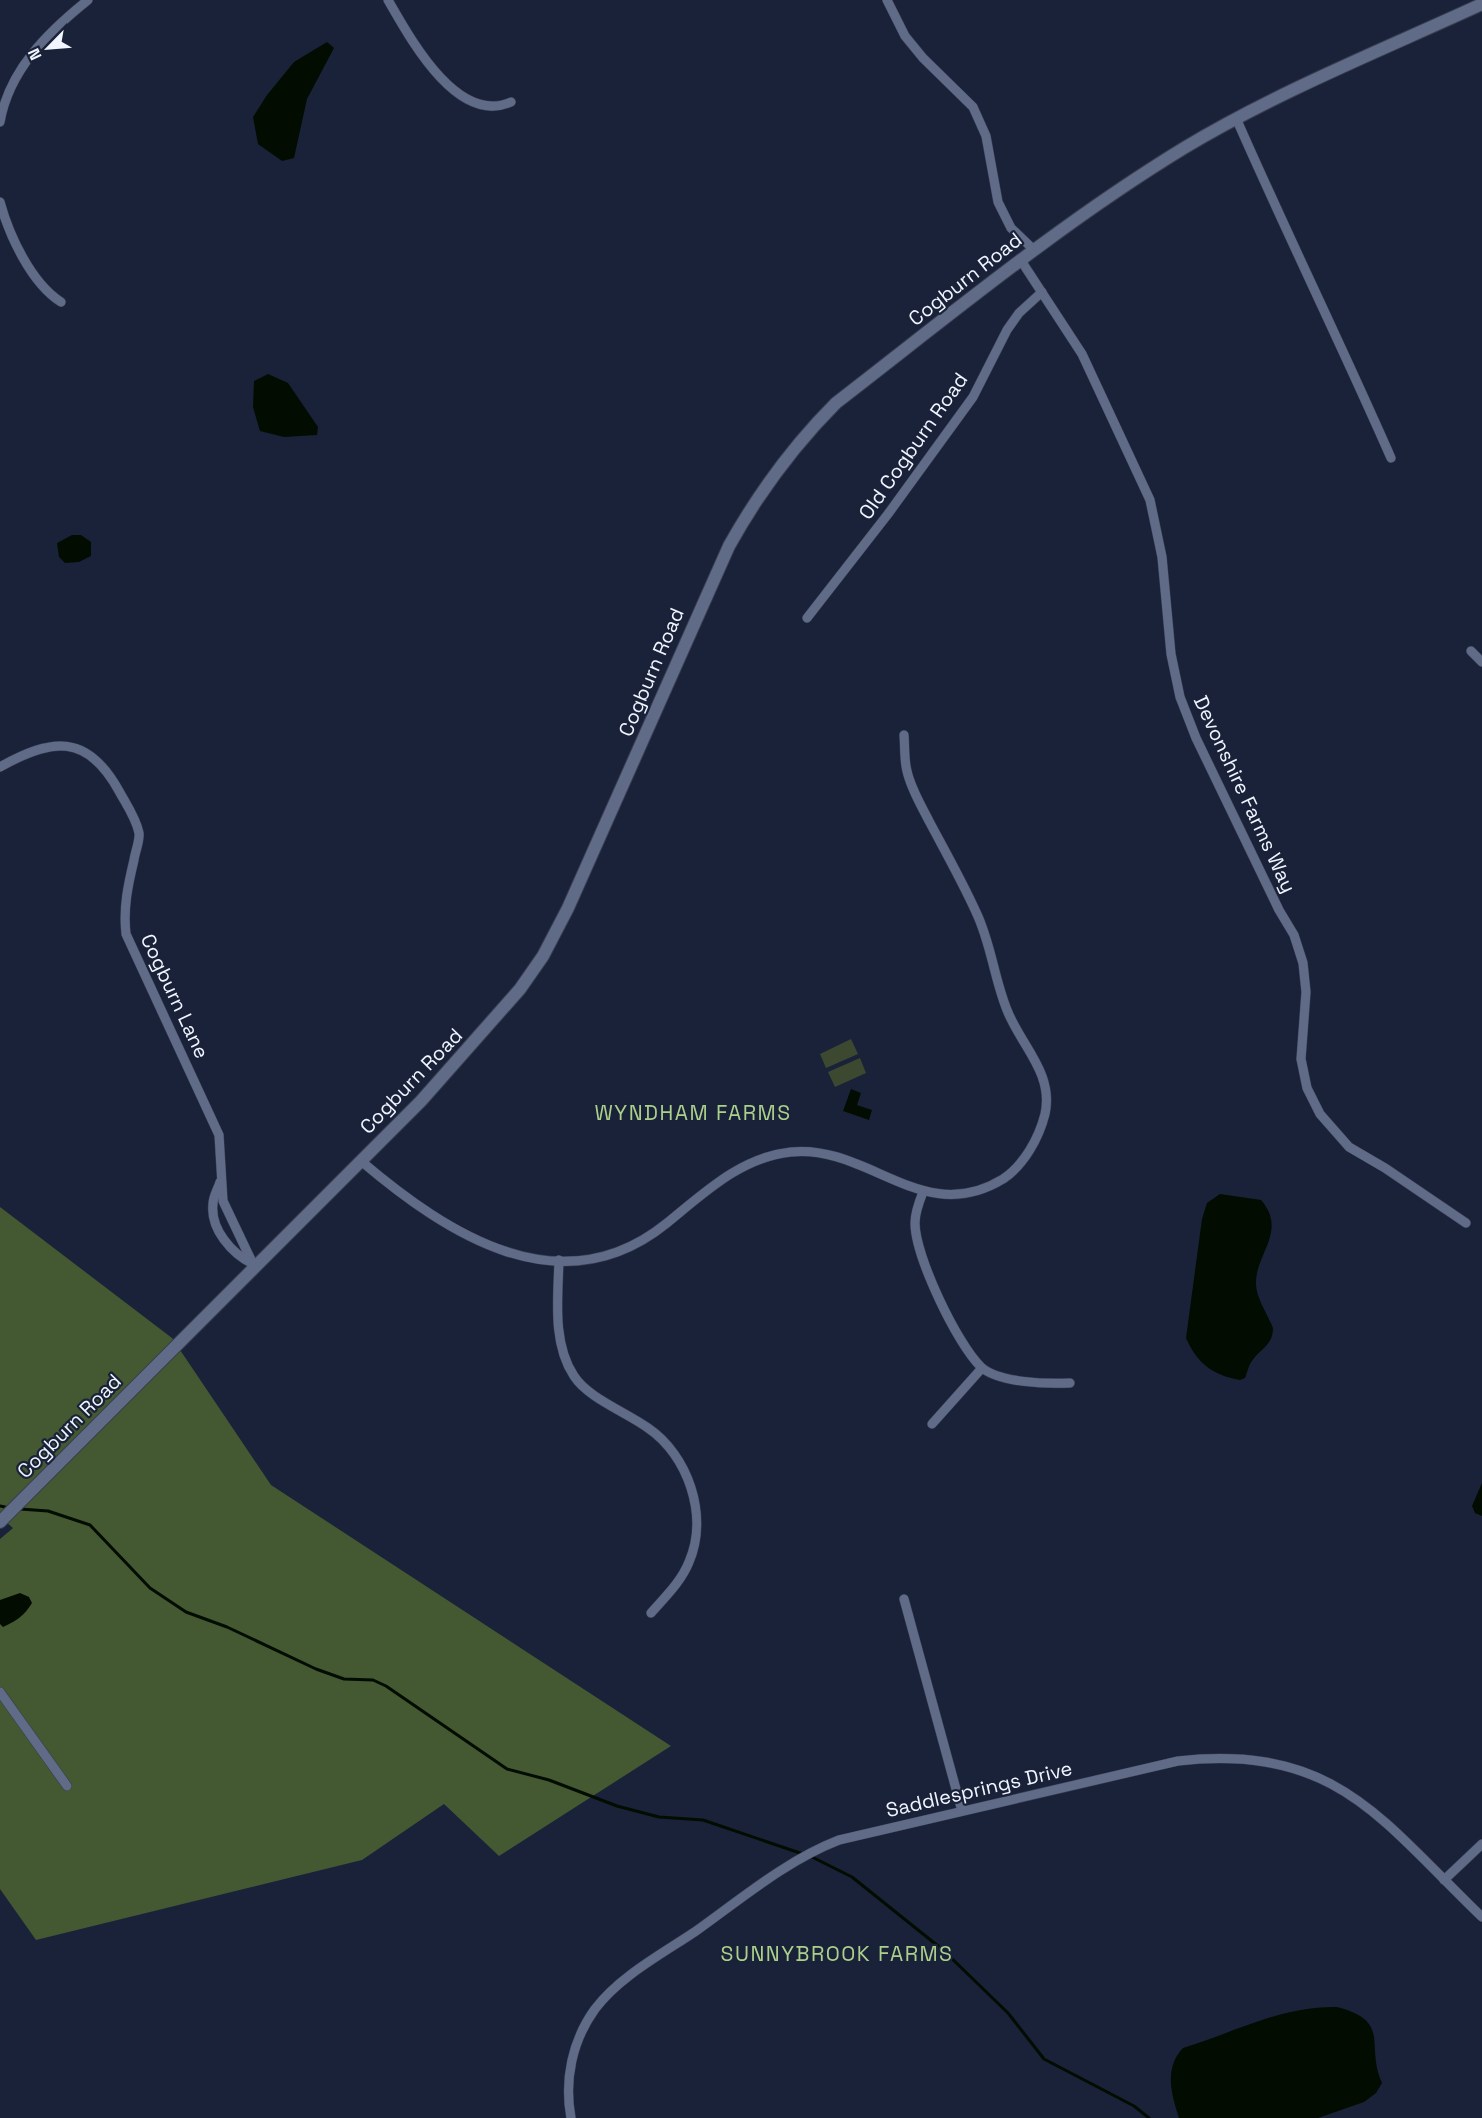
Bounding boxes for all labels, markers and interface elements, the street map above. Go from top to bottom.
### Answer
north arrow [18,18,78,78]
text: N [23,45,47,63]
street label: Cogburn Road [903,227,1027,331]
street label: Old Cogburn Road [853,367,973,525]
street label: Cogburn Road [612,604,690,740]
street label: Devonshire Farms Way [1188,691,1302,897]
street label: Cogburn Lane [135,930,215,1062]
street label: Cogburn Road [354,1023,468,1139]
district label: WYNDHAM FARMS [594,1099,792,1126]
street label: Cogburn Road [11,1368,127,1484]
street label: Saddlesprings Drive [883,1755,1075,1823]
district label: SUNNYBROOK FARMS [721,1940,953,1967]

